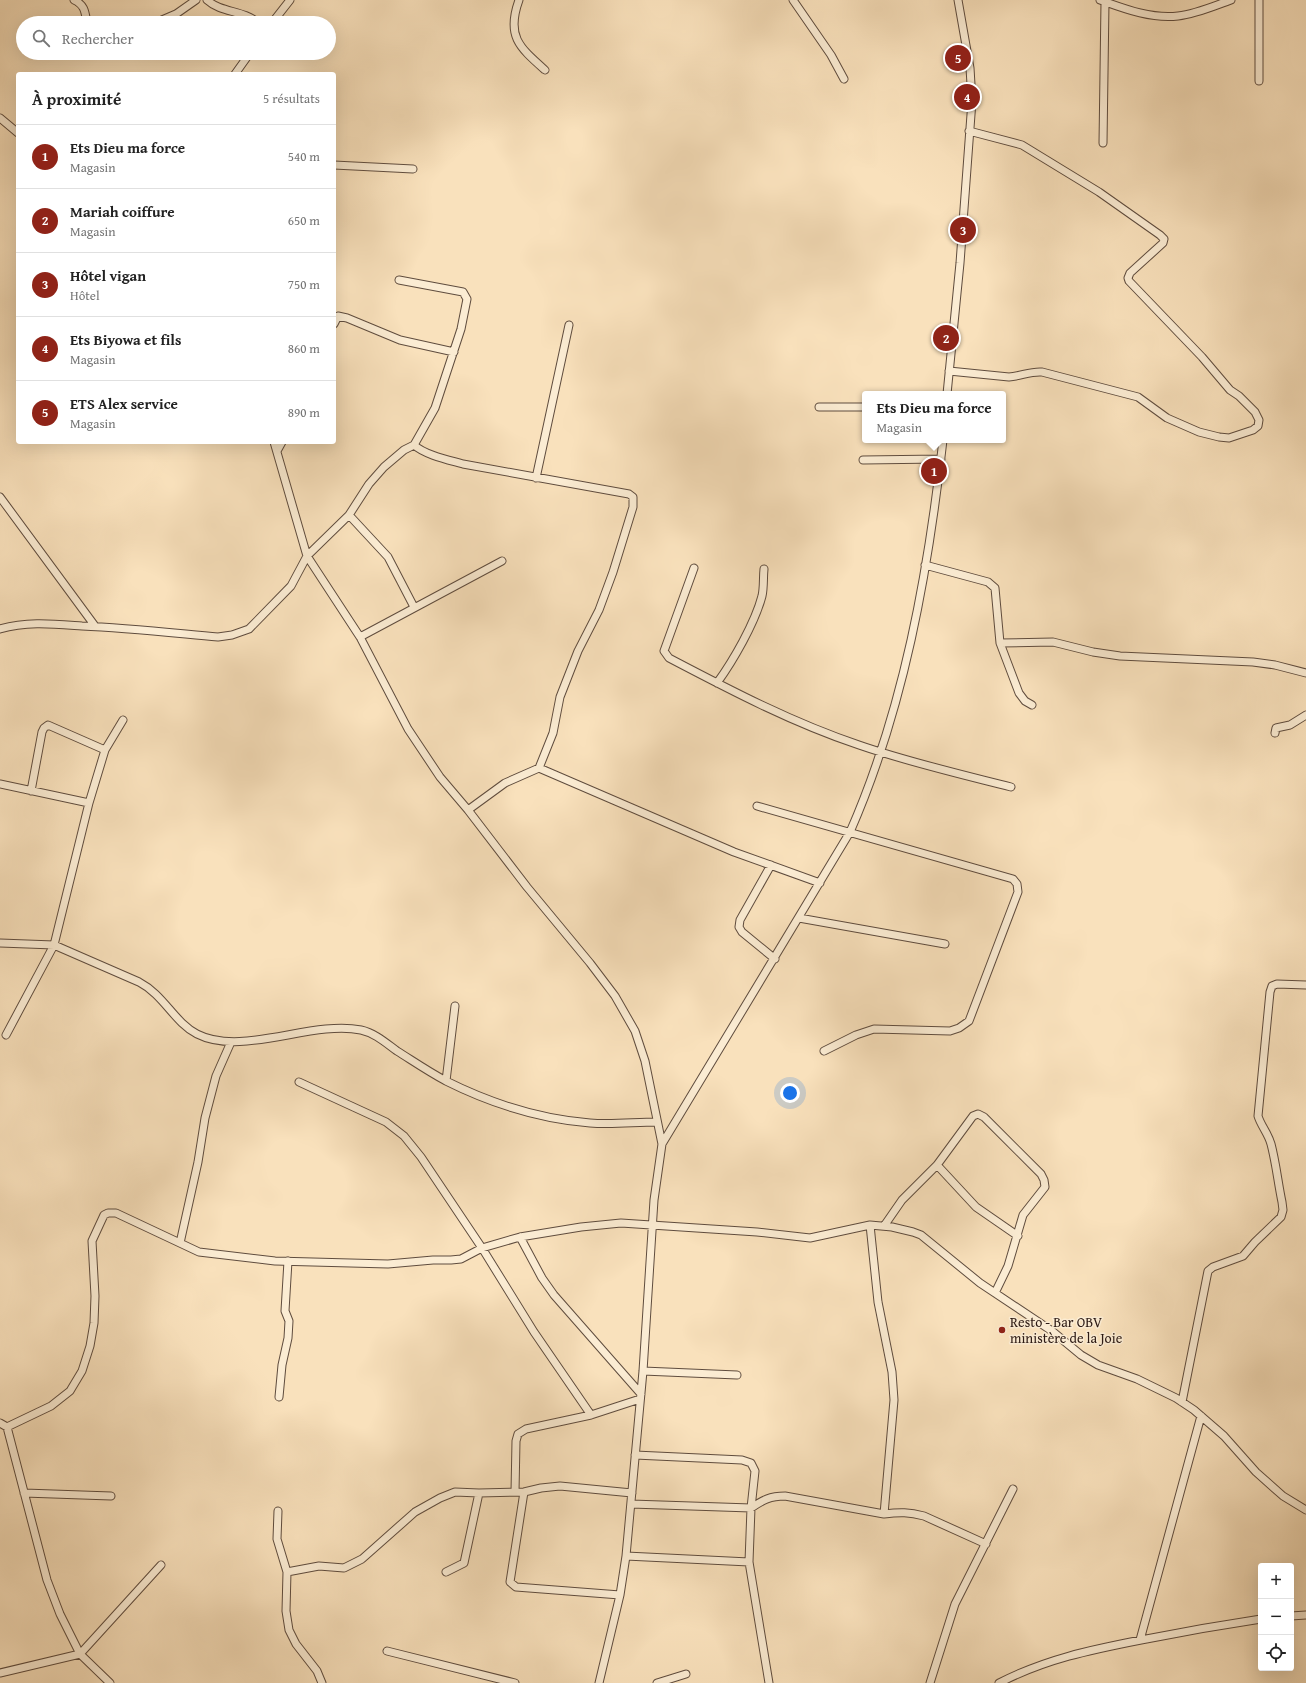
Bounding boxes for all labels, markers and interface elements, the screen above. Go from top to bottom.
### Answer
search box [16,16,336,60]
icon: search [30,27,52,49]
text: Rechercher [62,28,134,49]
pin: 5 [945,43,971,73]
pin: 4 [954,82,980,112]
text: À proximité [32,86,121,111]
text: 5 résultats [263,89,320,108]
text: Ets Dieu ma force [70,137,185,158]
text: 1 [42,147,48,166]
text: 540 m [288,147,320,166]
text: Magasin [70,158,116,177]
text: Mariah coiffure [70,201,175,222]
text: 2 [42,211,48,230]
text: 650 m [288,211,320,230]
pin: 3 [950,215,976,245]
text: Magasin [70,222,116,241]
text: Hôtel vigan [70,265,146,286]
text: 3 [42,275,48,294]
text: 750 m [288,275,320,294]
text: Hôtel [70,286,100,305]
pin: 2 [933,323,959,353]
text: Ets Biyowa et fils [70,329,181,350]
text: 4 [42,339,48,358]
text: 860 m [288,339,320,358]
text: Magasin [70,350,116,369]
popup [862,391,1006,443]
text: ETS Alex service [70,393,178,414]
text: Ets Dieu ma force [876,397,992,418]
text: 5 [42,403,48,422]
text: 890 m [288,403,320,422]
text: Magasin [70,414,116,433]
text: Magasin [876,418,922,437]
pin: 1 [921,456,947,486]
your location [780,1083,800,1103]
place label: Resto - Bar OBV ministère de la Joie [1010,1312,1123,1348]
marker: Resto - Bar OBV ministère de la Joie [997,1325,1007,1335]
map controls [1258,1563,1294,1671]
button: + [1258,1563,1294,1599]
button: − [1258,1599,1294,1635]
button: locate [1258,1635,1294,1671]

